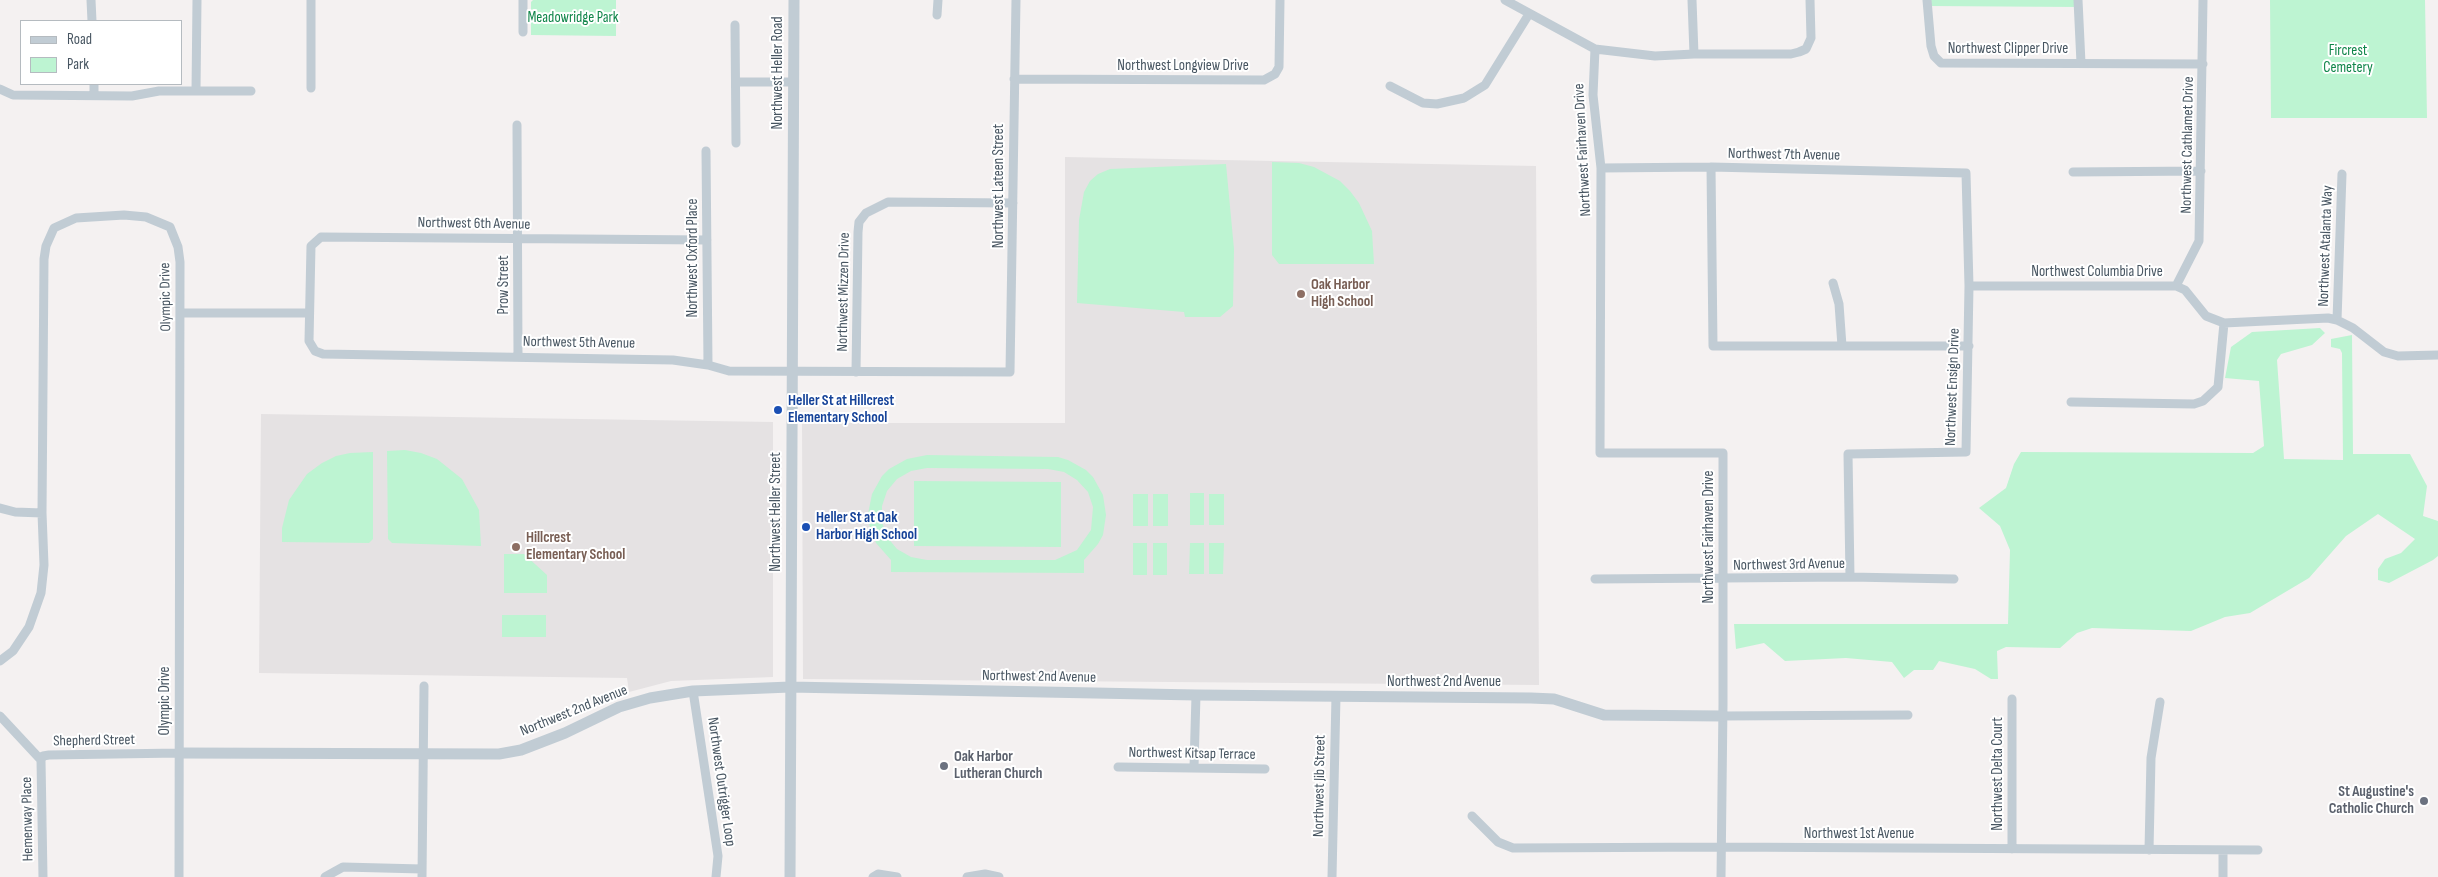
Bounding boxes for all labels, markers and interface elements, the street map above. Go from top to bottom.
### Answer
park label: Meadowridge Park [527,9,619,27]
street label: Northwest Heller Road [769,16,787,130]
legend [20,20,182,85]
text: Road [67,30,92,49]
street label: Northwest Clipper Drive [1948,40,2068,58]
park label: Fircrest Cemetery [2323,42,2373,77]
text: Park [67,55,89,74]
street label: Northwest Longview Drive [1117,57,1249,75]
street label: Northwest Cathlamet Drive [2178,76,2198,214]
street label: Northwest Fairhaven Drive [1571,83,1595,217]
street label: Northwest Lateen Street [990,124,1008,248]
street label: Northwest 7th Avenue [1728,145,1840,165]
street label: Northwest Atalanta Way [2315,185,2337,307]
street label: Northwest Oxford Place [684,199,702,317]
street label: Northwest 6th Avenue [417,214,531,234]
street label: Northwest Mizzen Drive [834,232,854,352]
street label: Prow Street [495,255,513,315]
street label: Olympic Drive [156,262,176,332]
street label: Northwest Columbia Drive [2031,263,2163,281]
place label: Oak Harbor High School [1311,276,1373,311]
marker: Oak Harbor High School [1295,288,1307,300]
street label: Northwest Ensign Drive [1942,328,1964,446]
street label: Northwest 5th Avenue [523,333,635,353]
place label: Heller St at Hillcrest Elementary School [788,392,894,427]
marker: Heller St at Hillcrest Elementary School [772,404,784,416]
street label: Northwest Heller Street [767,452,785,572]
street label: Northwest Fairhaven Drive [1700,470,1718,604]
place label: Heller St at Oak Harbor High School [816,509,917,544]
marker: Heller St at Oak Harbor High School [800,521,812,533]
place label: Hillcrest Elementary School [526,529,625,564]
marker: Hillcrest Elementary School [510,541,522,553]
street label: Northwest 3rd Avenue [1733,555,1845,575]
street label: Olympic Drive [156,666,174,736]
street label: Northwest 2nd Avenue [982,667,1096,687]
street label: Northwest 2nd Avenue [1387,673,1501,691]
street label: Northwest 2nd Avenue [518,681,630,741]
street label: Northwest Outrigger Loop [703,716,739,848]
street label: Northwest Delta Court [1989,717,2007,831]
street label: Shepherd Street [53,731,135,751]
street label: Northwest Jib Street [1310,735,1330,837]
street label: Northwest Kitsap Terrace [1128,744,1256,764]
place label: Oak Harbor Lutheran Church [954,748,1042,783]
marker: Oak Harbor Lutheran Church [938,760,950,772]
street label: Hemenway Place [18,777,38,861]
place label: St Augustine's Catholic Church [2329,783,2414,818]
marker: St Augustine's Catholic Church [2418,795,2430,807]
street label: Northwest 1st Avenue [1804,825,1914,843]

